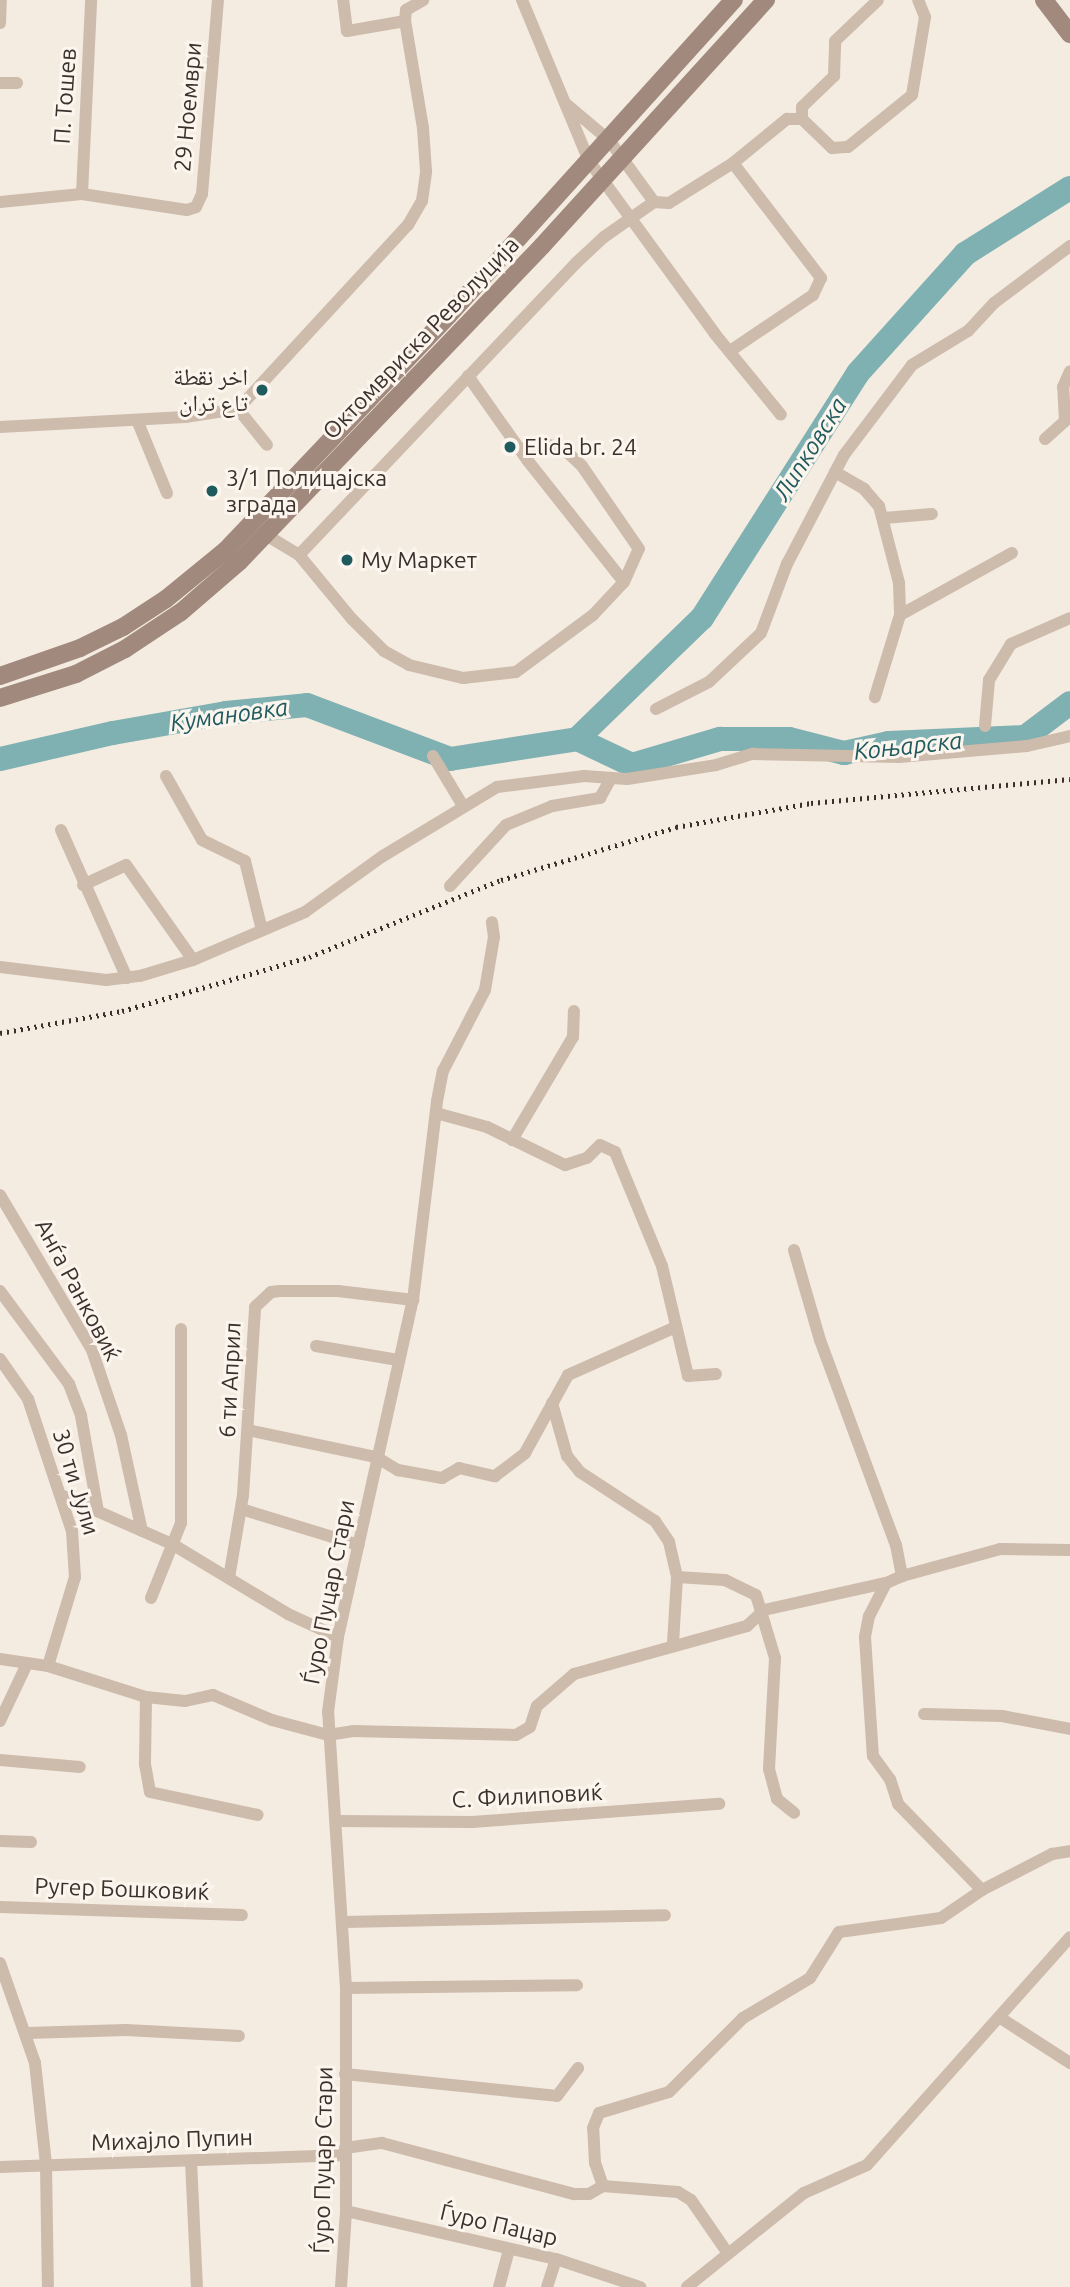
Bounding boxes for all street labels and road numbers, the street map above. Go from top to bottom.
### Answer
street label: 29 Ноември [169,41,207,173]
street label: П. Тошев [48,47,82,145]
street label: Октомвриска Револуција [317,231,525,445]
street label: Анѓа Ранковиќ [29,1214,127,1366]
street label: 6 ти Април [213,1321,247,1439]
street label: 30 ти Јули [47,1426,105,1538]
street label: Ѓуро Пуцар Стари [298,1497,360,1687]
street label: С. Филиповиќ [451,1778,603,1814]
street label: Ругер Бошковиќ [34,1872,210,1906]
street label: Ѓуро Пуцар Стари [308,2066,338,2254]
street label: Михајло Пупин [91,2123,253,2157]
street label: Ѓуро Пацар [437,2198,561,2252]

